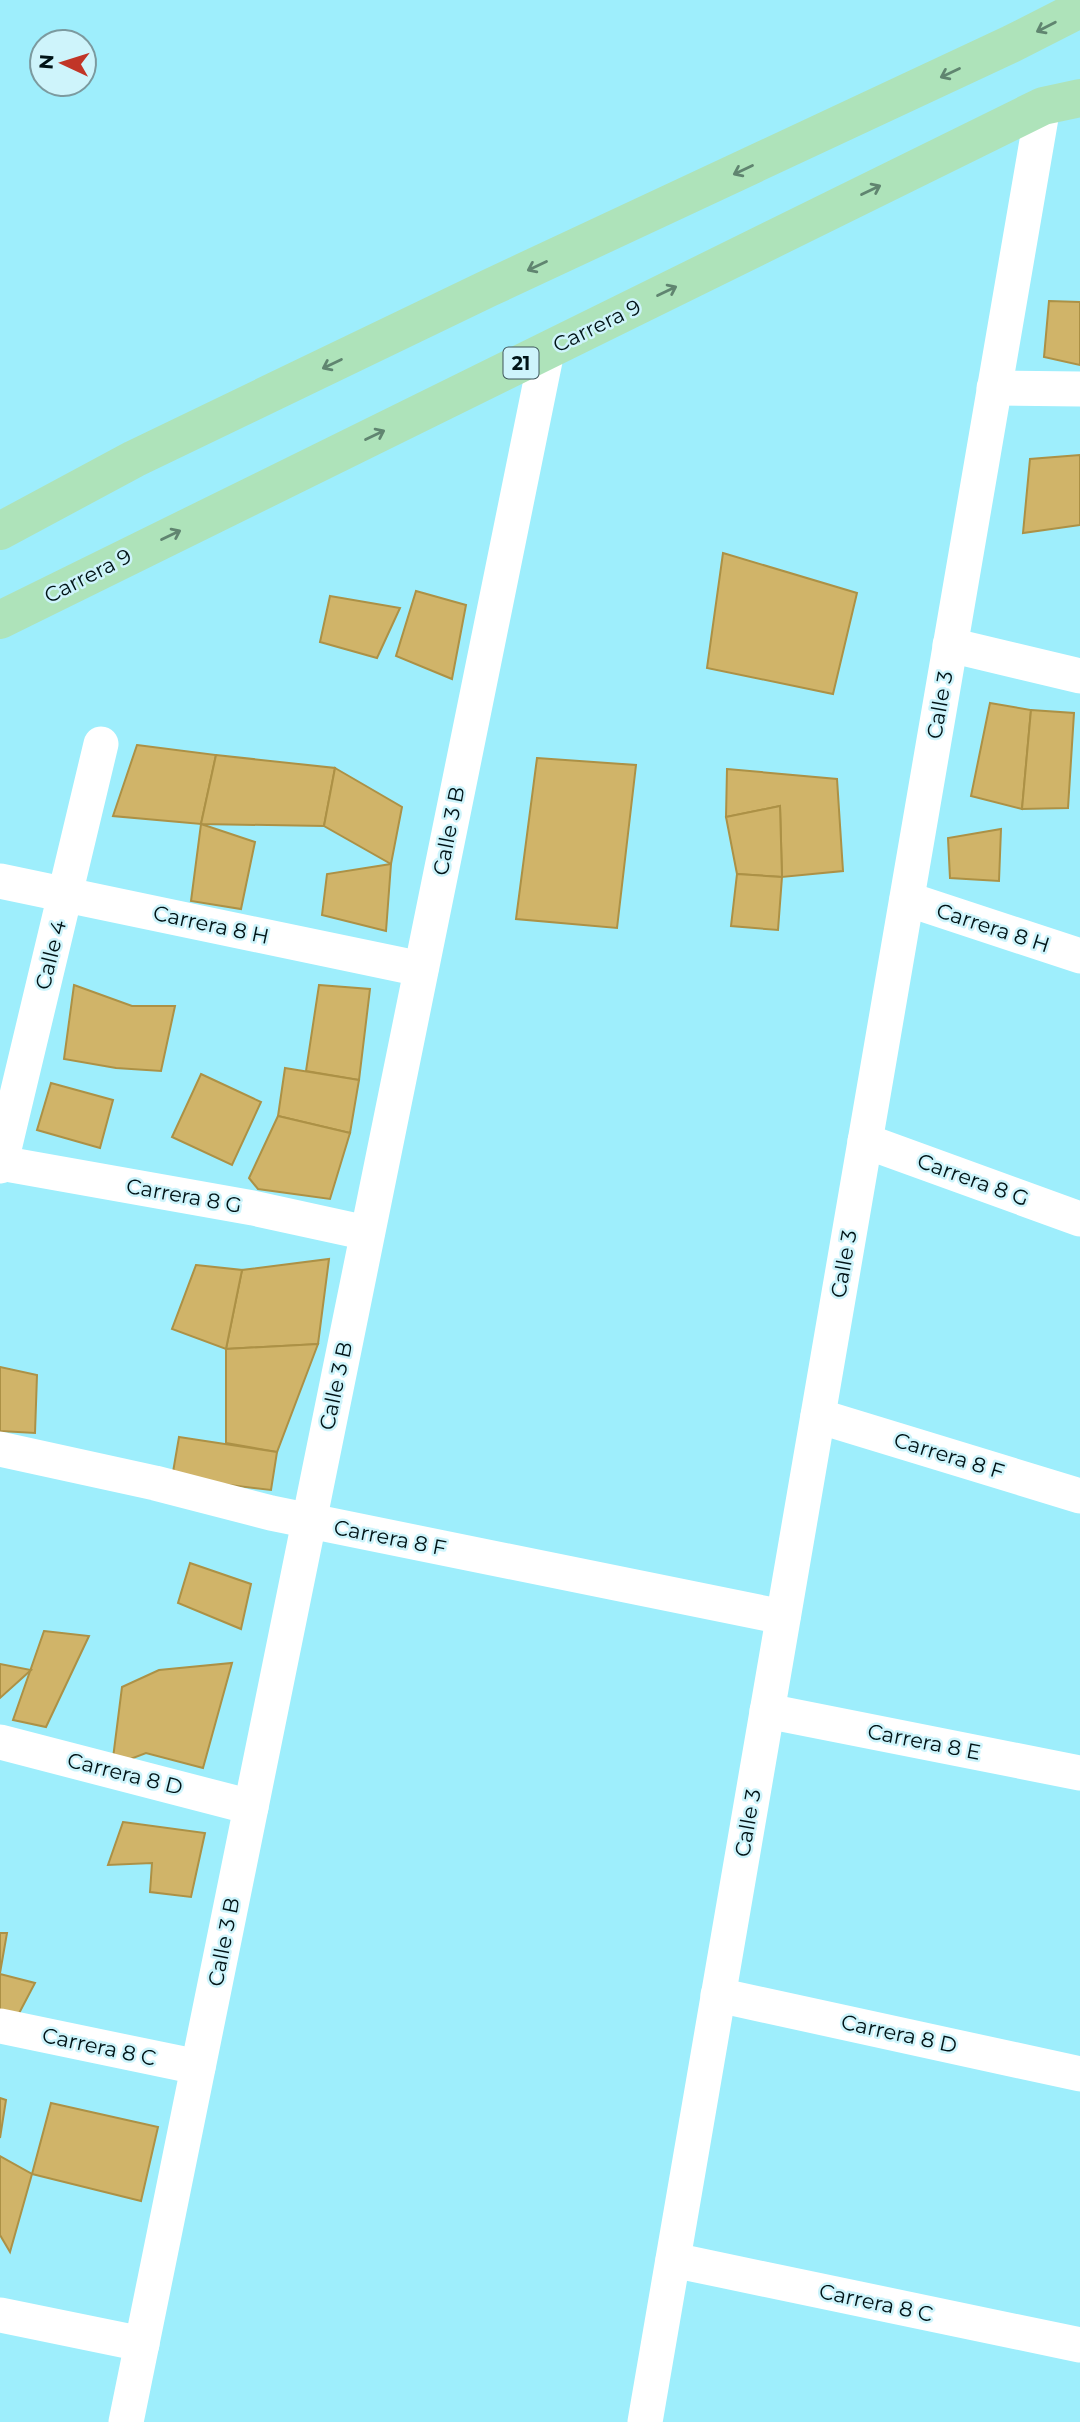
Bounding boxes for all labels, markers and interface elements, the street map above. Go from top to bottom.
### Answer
one-way arrow [1036,20,1057,34]
north arrow [28,28,98,98]
text: N [35,53,59,70]
one-way arrow [939,67,961,80]
one-way arrow [733,164,754,177]
one-way arrow [860,183,881,197]
one-way arrow [527,260,548,273]
one-way arrow [656,284,677,298]
street label: Carrera 9 [549,294,645,357]
road number: 21 [504,348,538,378]
one-way arrow [322,358,343,371]
one-way arrow [364,427,385,441]
one-way arrow [160,527,181,541]
street label: Carrera 9 [40,543,136,608]
street label: Calle 3 [921,669,958,741]
street label: Calle 3 B [428,784,469,877]
street label: Carrera 8 H [933,897,1053,958]
street label: Carrera 8 H [151,900,271,949]
street label: Calle 4 [30,918,71,992]
street label: Carrera 8 G [914,1148,1032,1211]
street label: Carrera 8 G [124,1173,244,1218]
street label: Calle 3 [825,1228,862,1300]
street label: Calle 3 B [314,1339,357,1432]
street label: Carrera 8 F [891,1427,1007,1484]
street label: Carrera 8 F [332,1514,448,1561]
street label: Carrera 8 E [865,1718,983,1765]
street label: Carrera 8 D [65,1747,185,1800]
street label: Calle 3 [729,1787,766,1859]
street label: Calle 3 B [203,1895,244,1988]
street label: Carrera 8 D [839,2009,959,2058]
street label: Carrera 8 C [40,2022,158,2071]
street label: Carrera 8 C [817,2278,935,2327]

